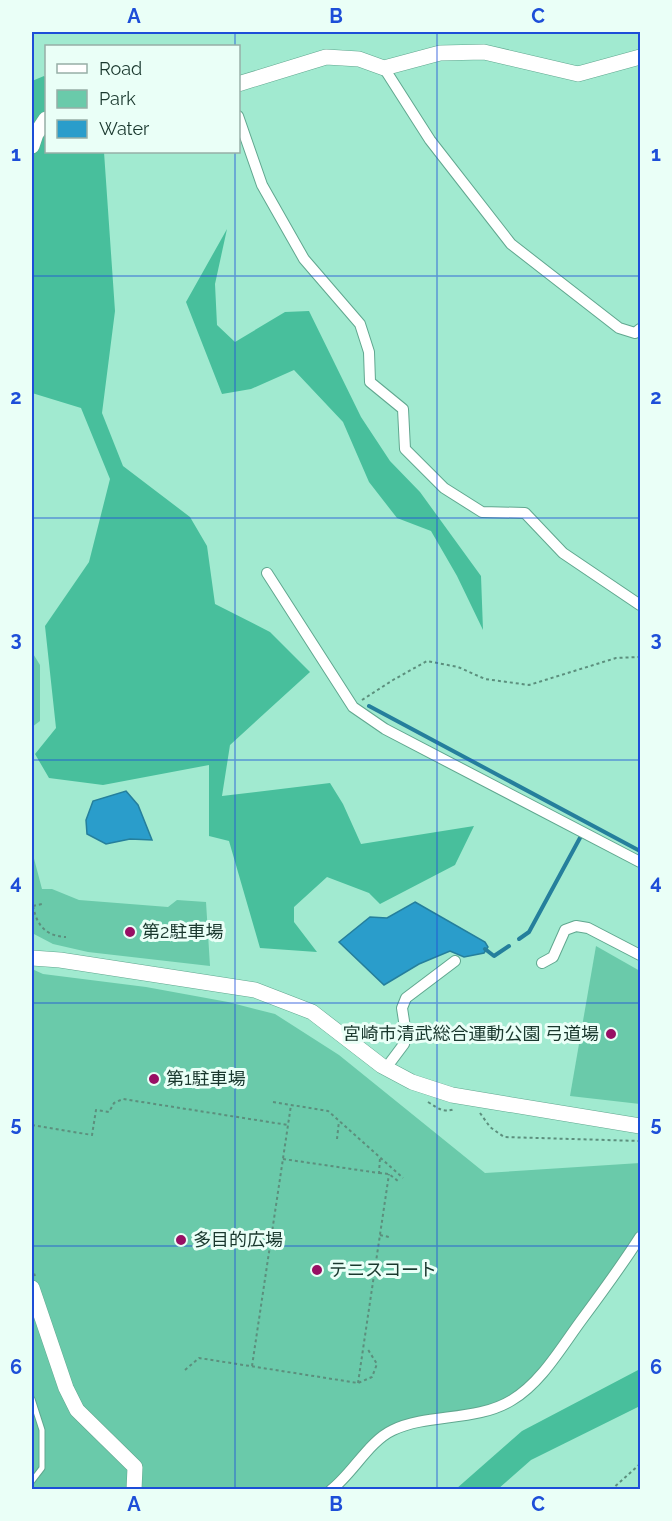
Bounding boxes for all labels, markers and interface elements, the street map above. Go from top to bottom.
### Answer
text: A [127,4,141,28]
text: B [329,4,343,28]
text: C [531,4,545,28]
legend [45,45,240,153]
text: Road [99,58,142,79]
text: Park [99,88,136,109]
text: Water [99,118,150,139]
text: 1 [11,142,21,166]
text: 1 [651,142,661,166]
text: 2 [10,385,22,409]
text: 2 [650,385,662,409]
text: 3 [10,627,22,651]
text: 3 [650,627,662,651]
text: 4 [10,870,22,894]
text: 4 [650,870,662,894]
place label: 第2駐車場 [142,921,223,942]
marker: 第2駐車場 [123,925,137,939]
place label: 宮崎市清武総合運動公園 弓道場 [342,1023,599,1044]
marker: 宮崎市清武総合運動公園 弓道場 [604,1027,618,1041]
place label: 第1駐車場 [166,1068,246,1089]
marker: 第1駐車場 [147,1072,161,1086]
text: 5 [10,1112,22,1136]
text: 5 [650,1112,662,1136]
place label: 多目的広場 [193,1229,283,1250]
marker: 多目的広場 [174,1233,188,1247]
place label: テニスコート [329,1259,437,1280]
marker: テニスコート [310,1263,324,1277]
text: 6 [10,1355,22,1379]
text: 6 [650,1355,662,1379]
text: A [127,1492,141,1516]
text: B [329,1492,343,1516]
text: C [531,1492,545,1516]

